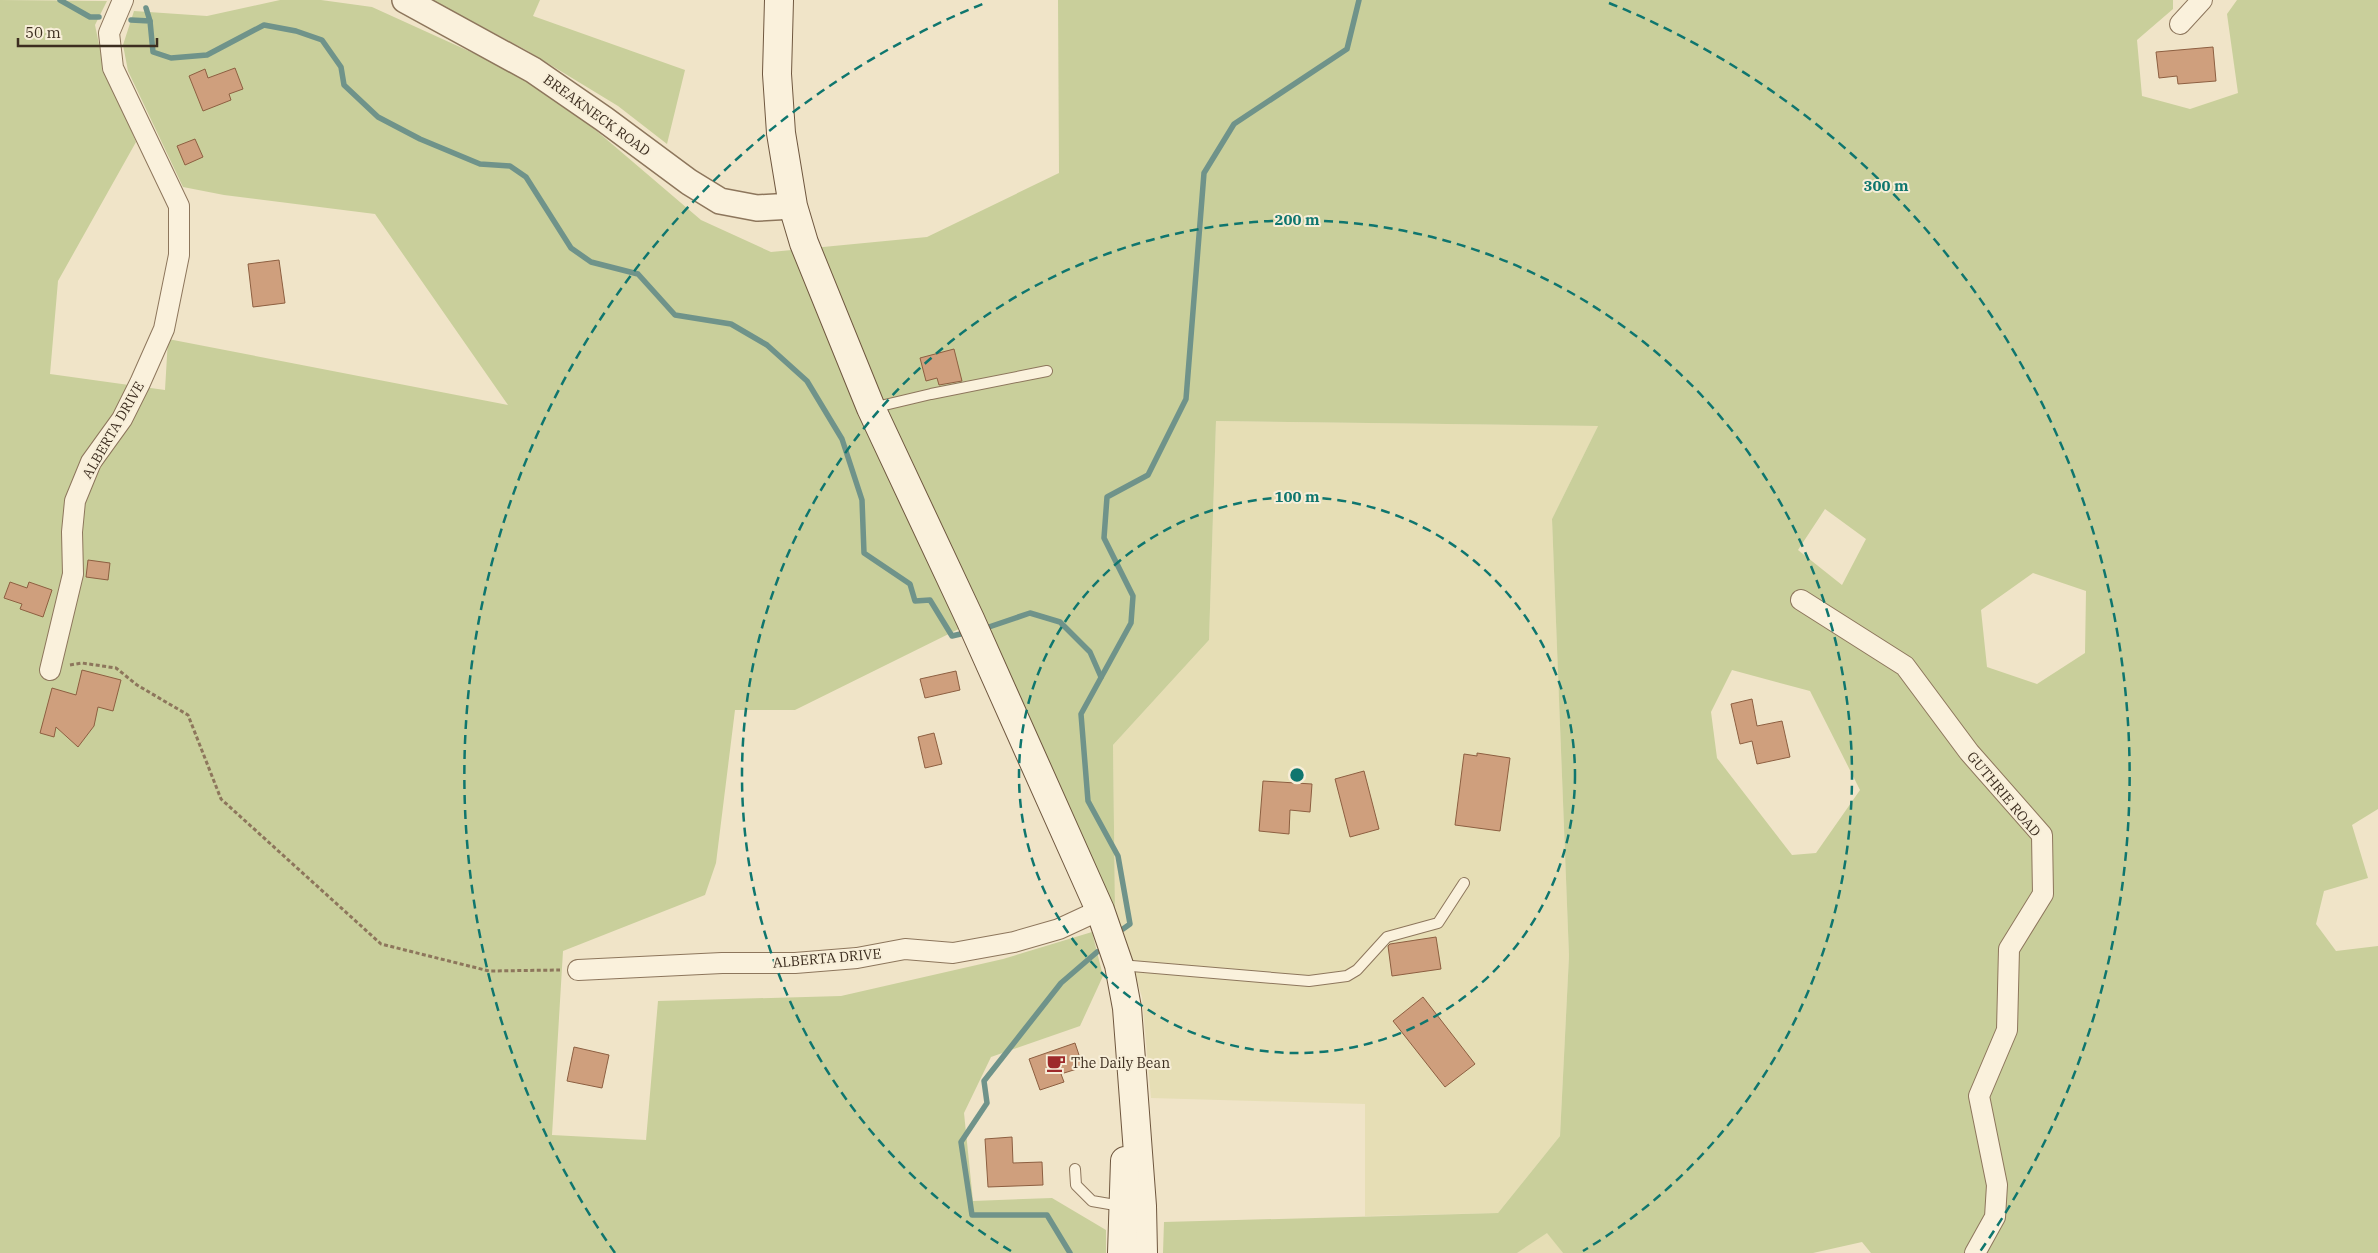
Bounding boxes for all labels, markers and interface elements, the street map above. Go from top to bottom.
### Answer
scale bar [18,15,156,47]
text: 50 m [25,23,61,42]
street label: BREAKNECK ROAD [540,70,654,160]
text: 300 m [1863,176,1909,195]
text: 200 m [1274,210,1320,229]
street label: ALBERTA DRIVE [78,378,148,482]
text: 100 m [1274,487,1320,506]
street label: GUTHRIE ROAD [1963,748,2045,840]
centre of rings [1288,766,1306,784]
street label: ALBERTA DRIVE [772,944,882,972]
cafe icon: The Daily Bean [1045,1052,1067,1074]
place label: The Daily Bean [1071,1054,1170,1072]

